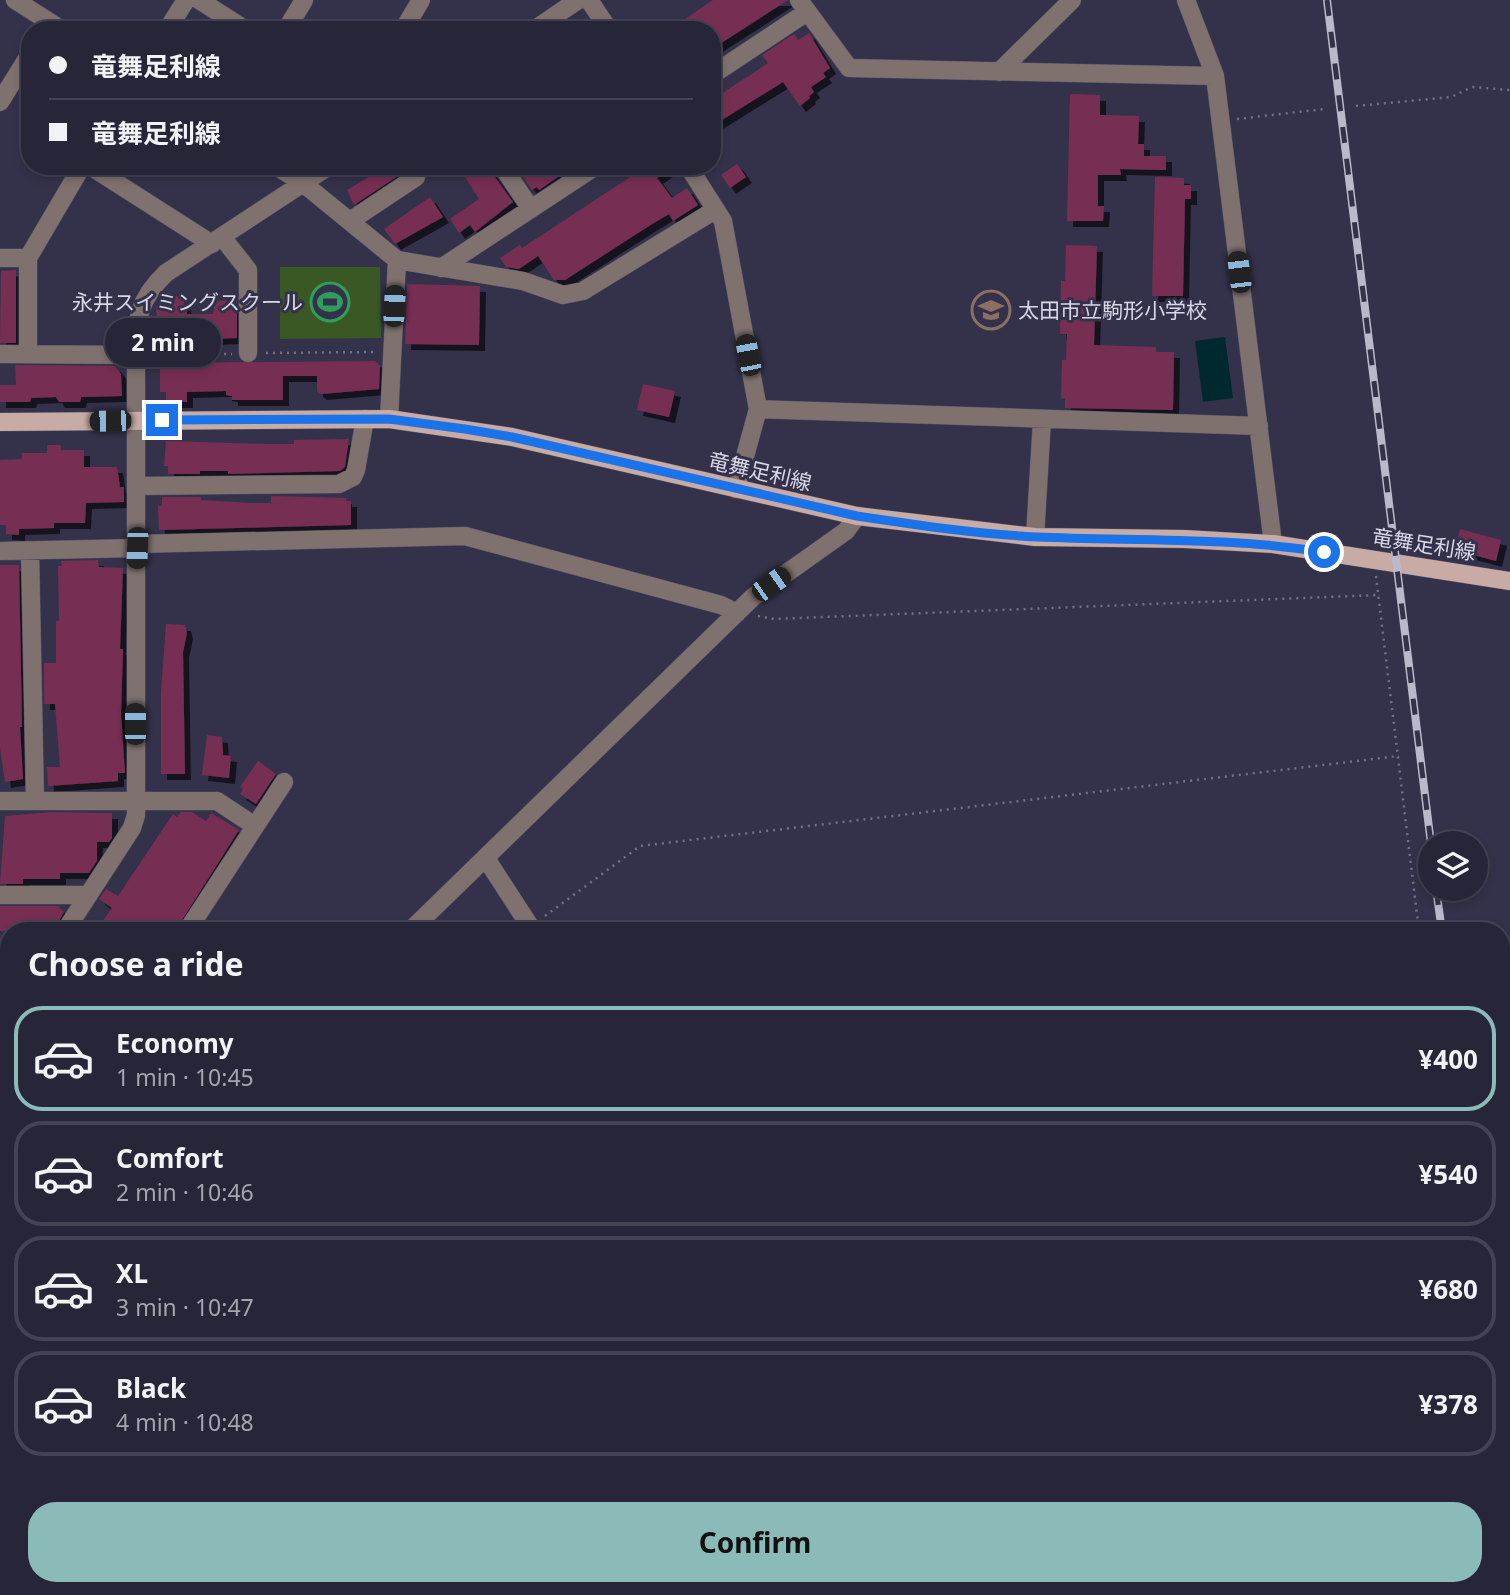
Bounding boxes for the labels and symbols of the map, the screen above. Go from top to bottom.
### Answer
car [1227,250,1252,294]
sports icon: 永井スイミングスクール [309,281,351,323]
car [383,284,406,328]
place label: 永井スイミングスクール [72,288,303,316]
school or university icon: 太田市立駒形小学校 [970,289,1012,331]
place label: 太田市立駒形小学校 [1018,296,1207,324]
callout: 2 min [104,318,220,368]
car [734,332,763,378]
route end [146,404,178,436]
car [89,410,132,432]
street label: 竜舞足利線 [706,446,814,496]
street label: 竜舞足利線 [1370,522,1478,566]
car [126,527,149,569]
route start [1308,536,1340,568]
car [748,563,795,605]
car [125,703,146,745]

